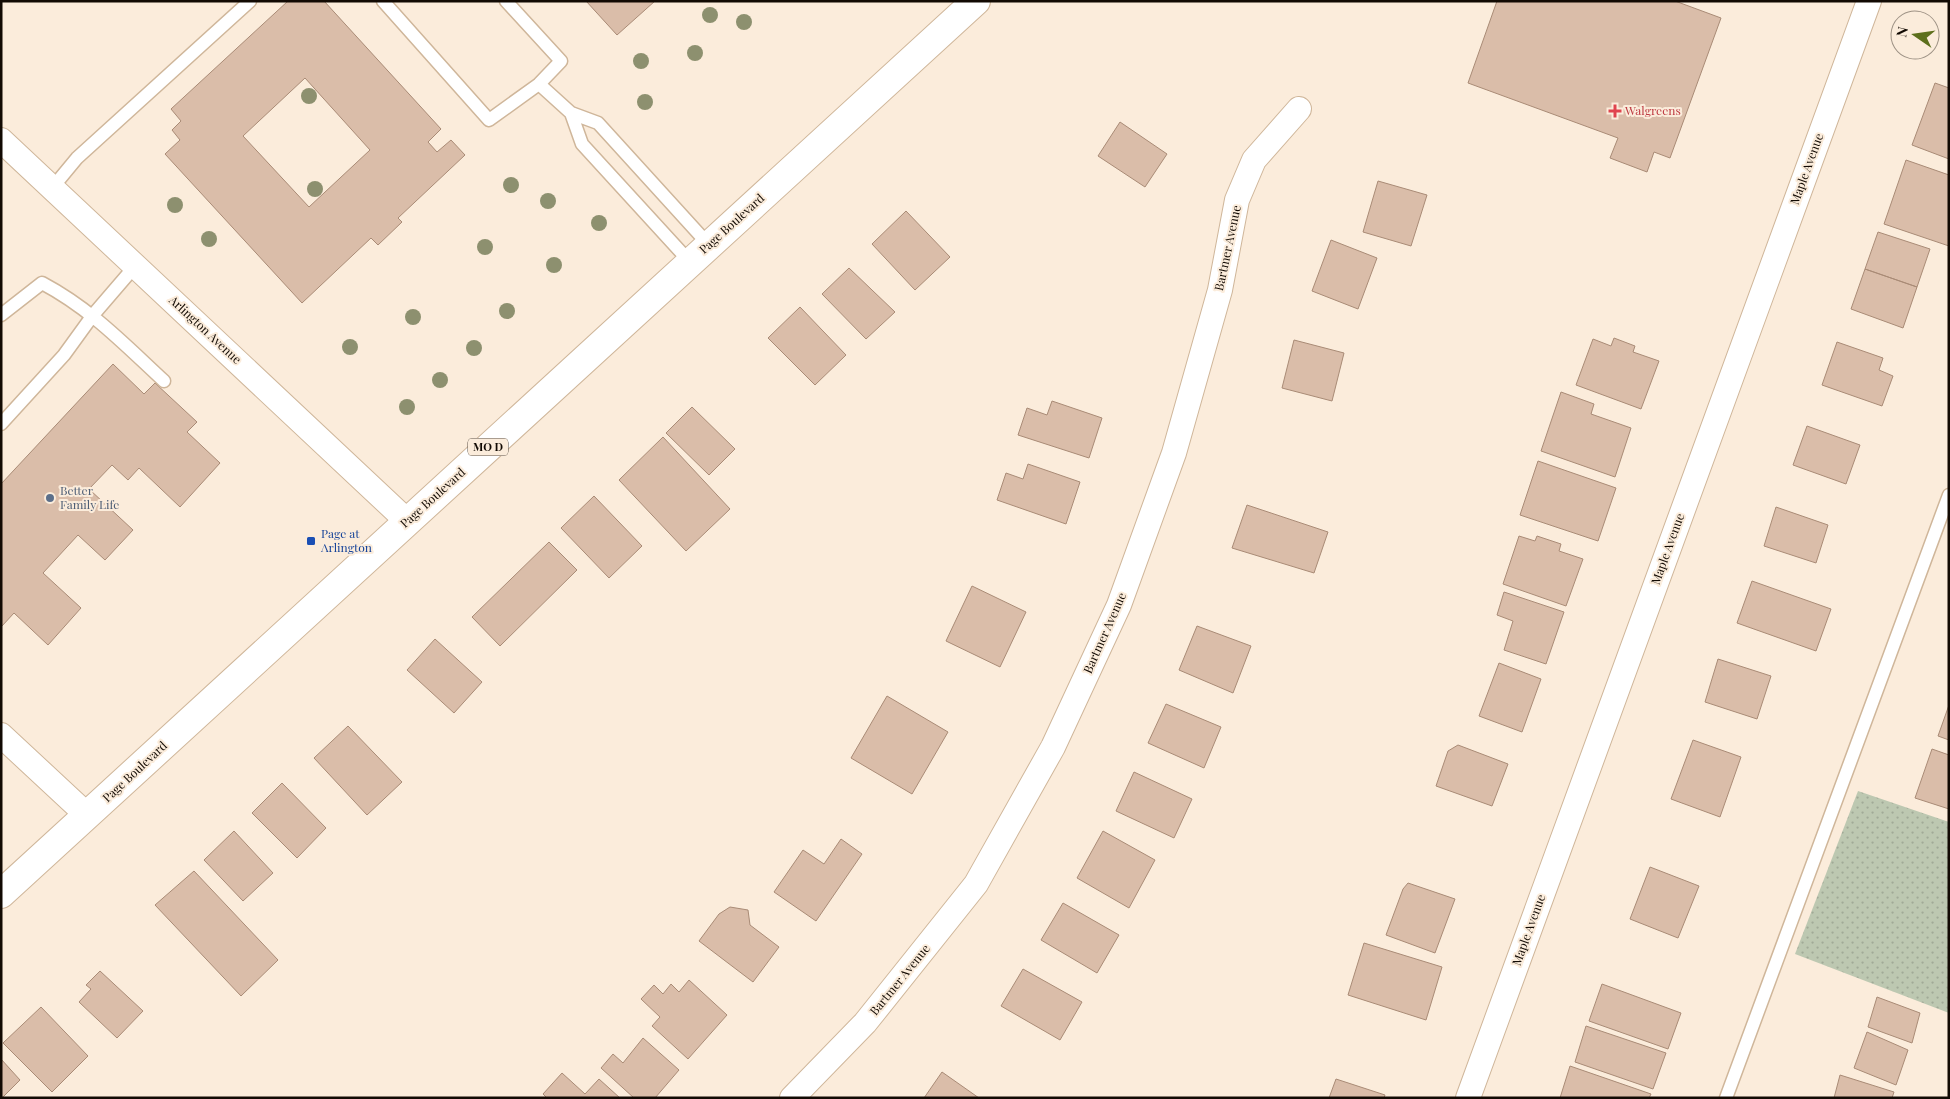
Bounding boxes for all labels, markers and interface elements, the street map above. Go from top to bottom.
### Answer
north arrow [1890,10,1940,60]
text: N [1891,25,1912,39]
place label: Walgreens [1624,102,1681,118]
marker: Walgreens [1609,105,1621,117]
street label: Maple Avenue [1786,131,1826,207]
street label: Page Boulevard [695,190,767,257]
street label: Bartmer Avenue [1210,204,1244,292]
street label: Arlington Avenue [165,291,245,367]
road number: MO D [468,438,508,456]
street label: Page Boulevard [396,464,468,531]
place label: Better Family Life [60,482,119,512]
marker: Better Family Life [44,492,56,504]
street label: Maple Avenue [1647,511,1687,587]
place label: Page at Arlington [320,525,372,555]
marker: Page at Arlington [305,535,317,547]
street label: Bartmer Avenue [1079,590,1129,676]
street label: Page Boulevard [99,737,170,805]
street label: Maple Avenue [1508,892,1548,968]
street label: Bartmer Avenue [866,941,933,1018]

